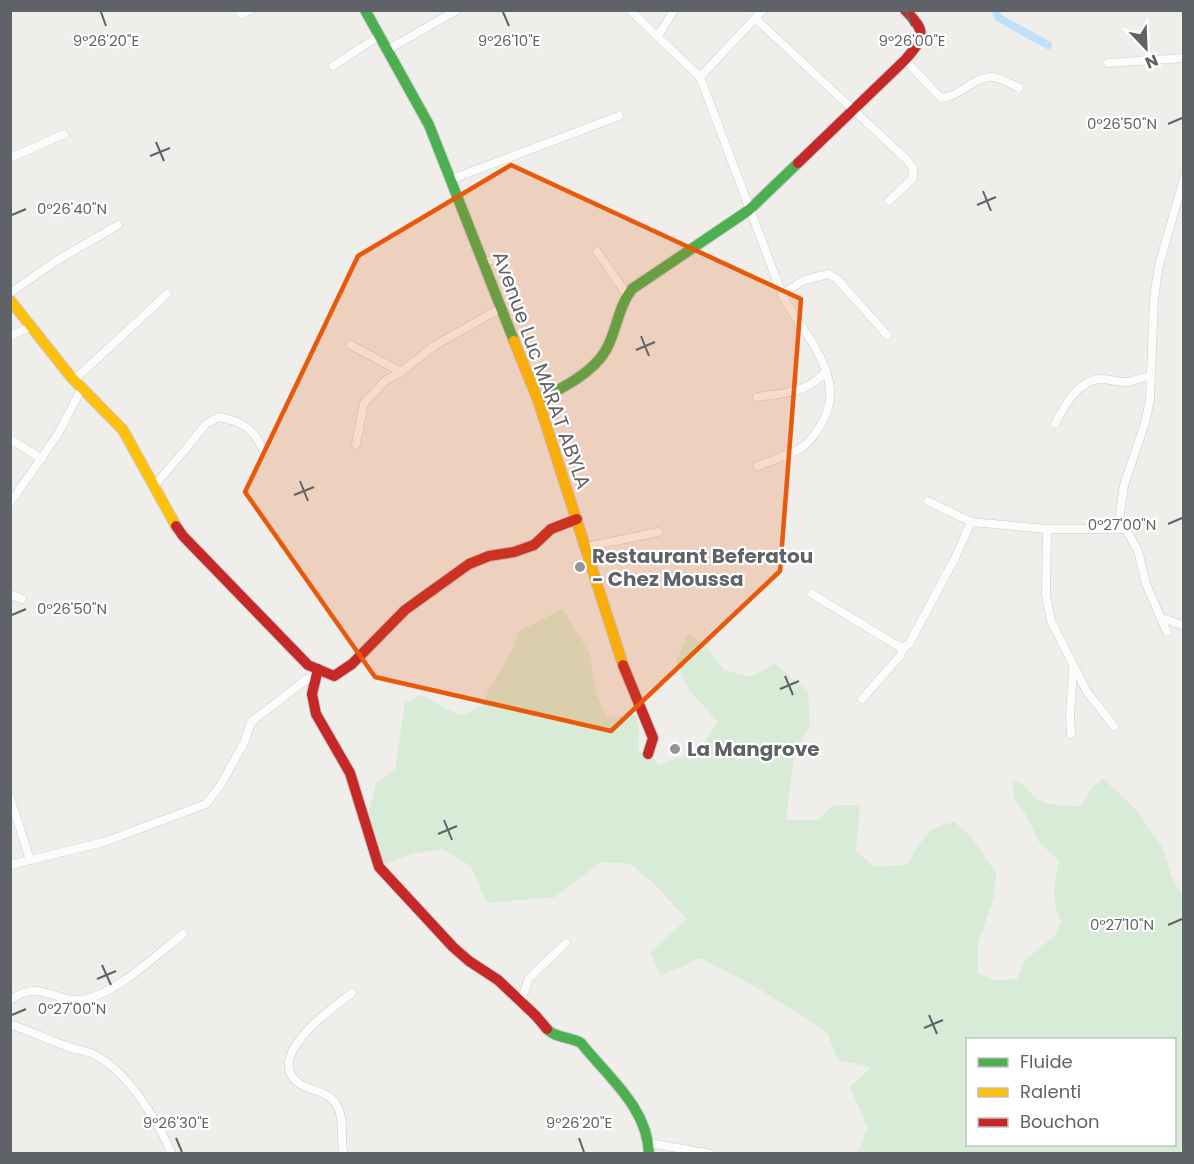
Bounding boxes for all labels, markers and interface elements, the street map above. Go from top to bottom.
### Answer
north arrow [1116,18,1176,78]
text: 9°26'20"E [73,30,139,51]
text: 9°26'10"E [478,30,540,51]
text: 9°26'00"E [878,30,946,51]
text: N [1142,48,1162,74]
text: 0°26'50"N [1087,113,1157,134]
text: 0°26'40"N [37,198,107,219]
street label: Avenue Luc MARAT ABYLA [486,247,598,493]
text: 0°27'00"N [1088,514,1156,535]
place label: Restaurant Beferatou - Chez Moussa [592,542,813,593]
marker: Restaurant Beferatou - Chez Moussa [573,560,587,574]
text: 0°26'50"N [37,598,107,619]
place label: La Mangrove [687,735,820,763]
marker: La Mangrove [668,742,682,756]
text: 0°27'10"N [1090,914,1154,935]
text: 0°27'00"N [38,998,106,1019]
legend [966,1038,1176,1146]
text: Fluide [1020,1049,1073,1074]
text: Ralenti [1020,1079,1081,1104]
text: Bouchon [1020,1109,1100,1134]
text: 9°26'30"E [143,1112,209,1133]
text: 9°26'20"E [546,1112,612,1133]

